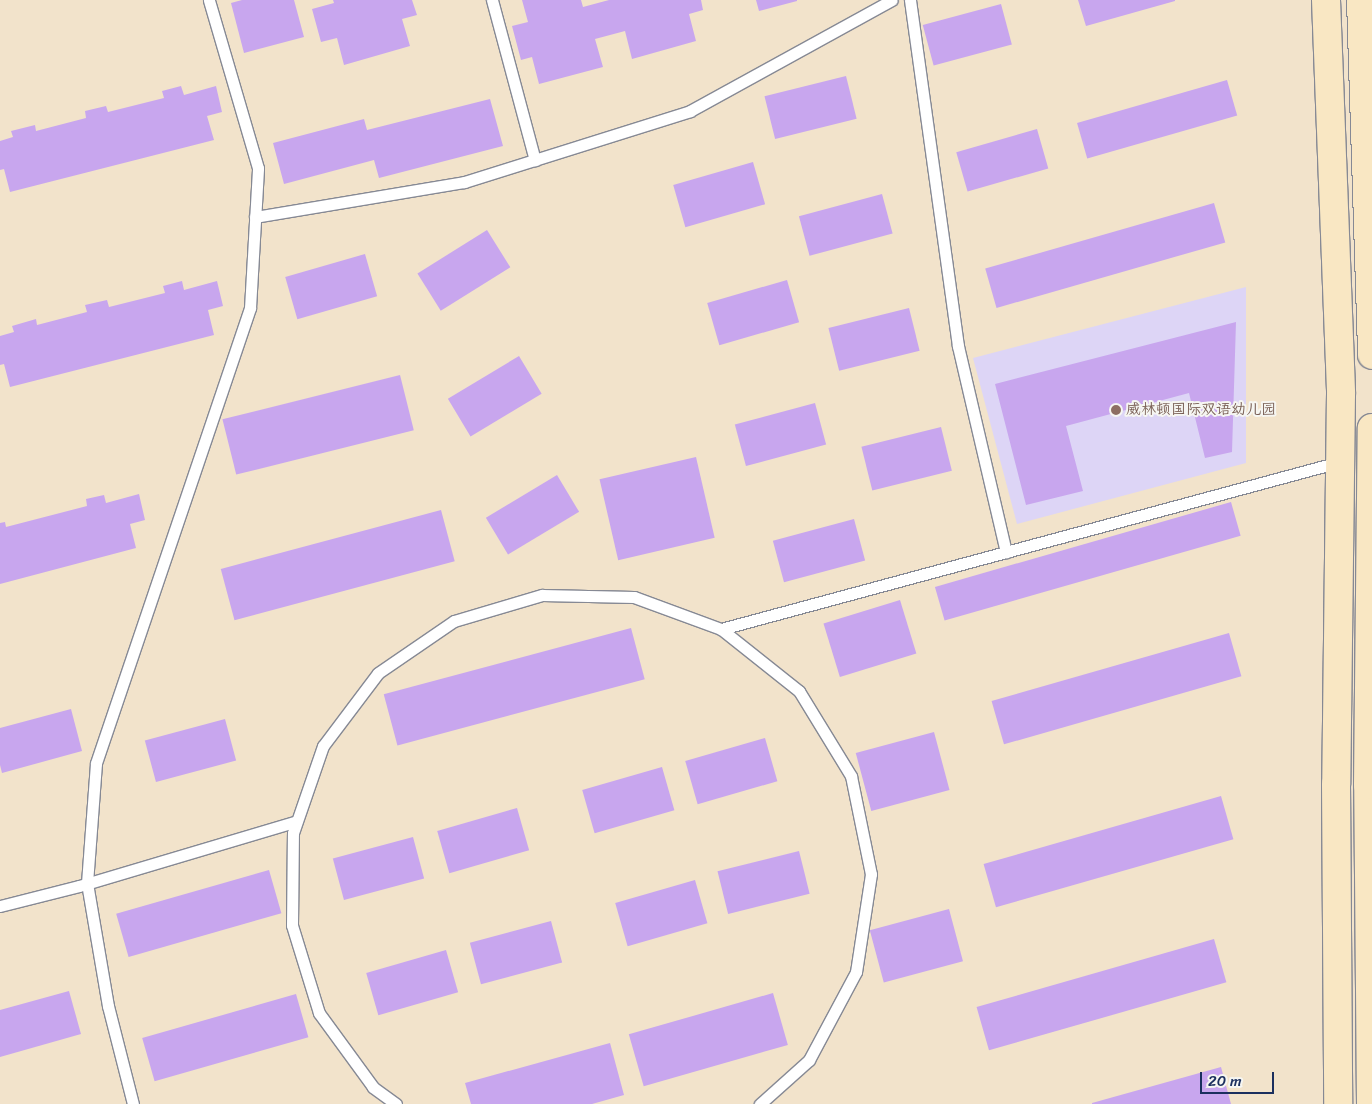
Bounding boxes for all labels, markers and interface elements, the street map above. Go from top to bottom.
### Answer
place label: 威林顿国际双语幼儿园 [1126,401,1276,419]
marker: 威林顿国际双语幼儿园 [1110,404,1122,416]
scale bar [1202,1062,1276,1094]
text: 20 m [1208,1068,1242,1094]

